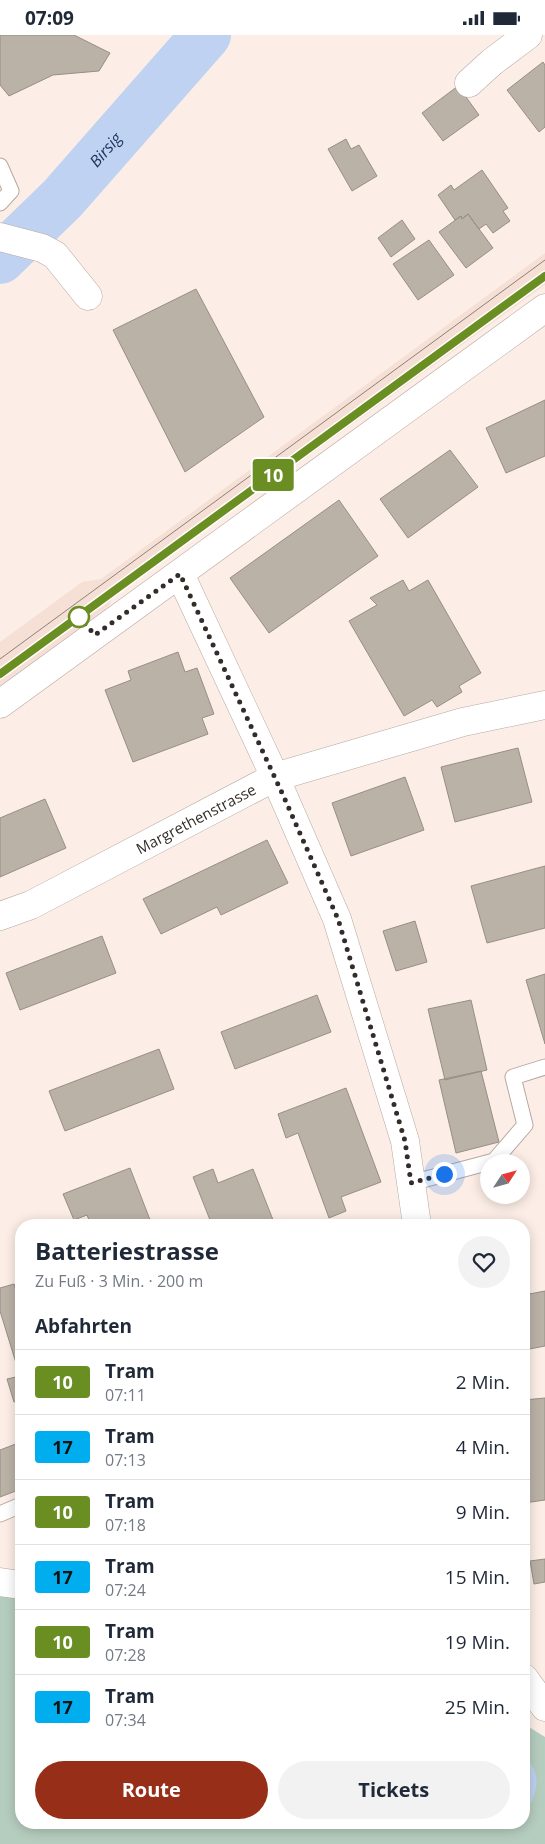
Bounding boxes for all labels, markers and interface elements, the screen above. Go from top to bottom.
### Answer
text: 07:09 [25,5,74,31]
water label: Birsig [84,127,127,172]
line badge: 10 [250,459,296,491]
text: 10 [263,463,283,487]
unlabelled marker [68,606,90,628]
street label: Margrethenstrasse [132,779,259,858]
north arrow [480,1154,530,1204]
map controls [480,1154,530,1204]
your location [432,1162,457,1187]
text: Batteriestrasse [35,1234,219,1267]
button: heart [458,1236,510,1288]
text: Zu Fuß · 3 Min. · 200 m [35,1270,203,1292]
text: Abfahrten [35,1313,132,1339]
text: Tram [105,1358,155,1384]
text: 2 Min. [456,1369,510,1395]
text: 10 [52,1370,73,1394]
text: 07:11 [105,1384,146,1406]
text: Tram [105,1423,155,1449]
text: 4 Min. [456,1434,510,1460]
text: 17 [52,1435,73,1459]
text: 07:13 [105,1449,146,1471]
text: Tram [105,1488,155,1514]
text: 9 Min. [456,1499,510,1525]
text: 10 [52,1500,73,1524]
text: 07:18 [105,1514,146,1536]
text: Tram [105,1553,155,1579]
text: 15 Min. [445,1564,510,1590]
text: 17 [52,1565,73,1589]
text: 07:24 [105,1579,146,1601]
text: Tram [105,1618,155,1644]
text: 19 Min. [445,1629,510,1655]
text: 10 [52,1630,73,1654]
text: 07:28 [105,1644,146,1666]
text: Tram [105,1683,155,1709]
text: 25 Min. [445,1694,510,1720]
text: 17 [52,1695,73,1719]
text: 07:34 [105,1709,146,1731]
button: Route [35,1761,268,1819]
button: Tickets [278,1761,510,1819]

